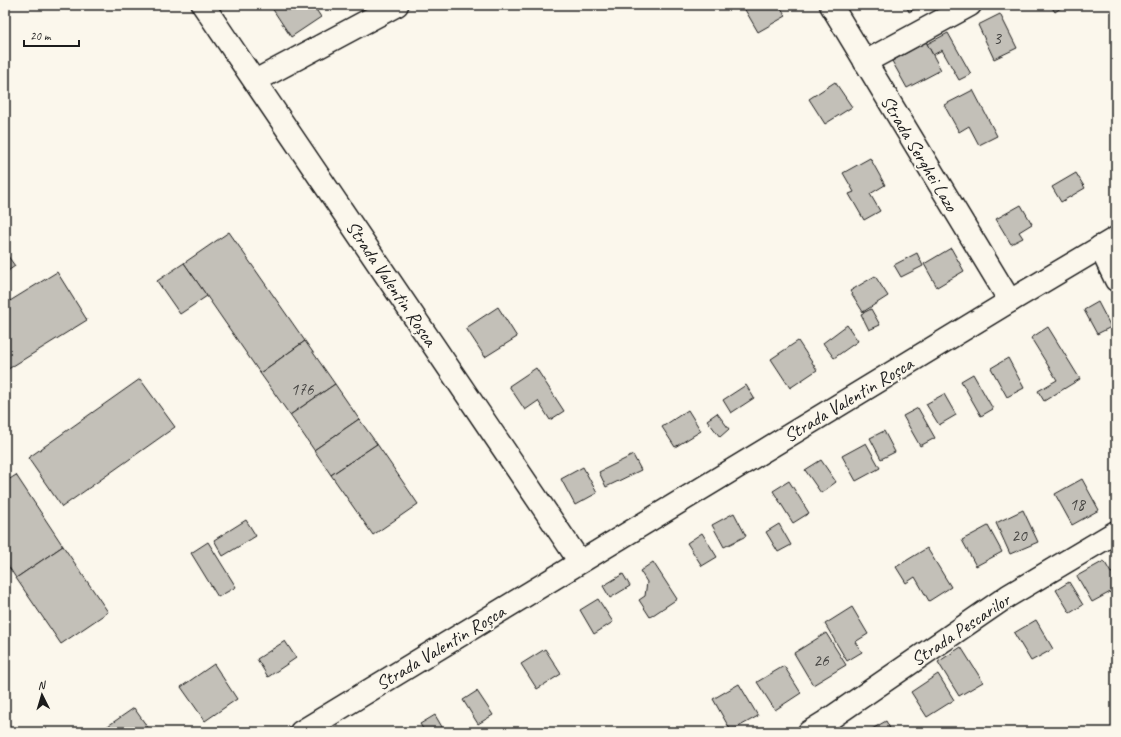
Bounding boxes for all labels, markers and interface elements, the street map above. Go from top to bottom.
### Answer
scale bar [24,22,79,48]
text: 20 m [30,28,52,44]
house number: 3 [993,28,1002,49]
street label: Strada Serghei Lazo [875,91,964,217]
street label: Strada Valentin Roșca [340,216,443,352]
street label: Strada Valentin Roșca [780,351,919,448]
house number: 176 [291,379,315,400]
house number: 18 [1069,494,1087,515]
house number: 20 [1011,525,1028,546]
street label: Strada Pescarilor [906,587,1016,672]
street label: Strada Valentin Roșca [372,599,511,696]
house number: 26 [813,650,830,671]
north arrow [22,675,62,715]
text: N [37,678,47,692]

